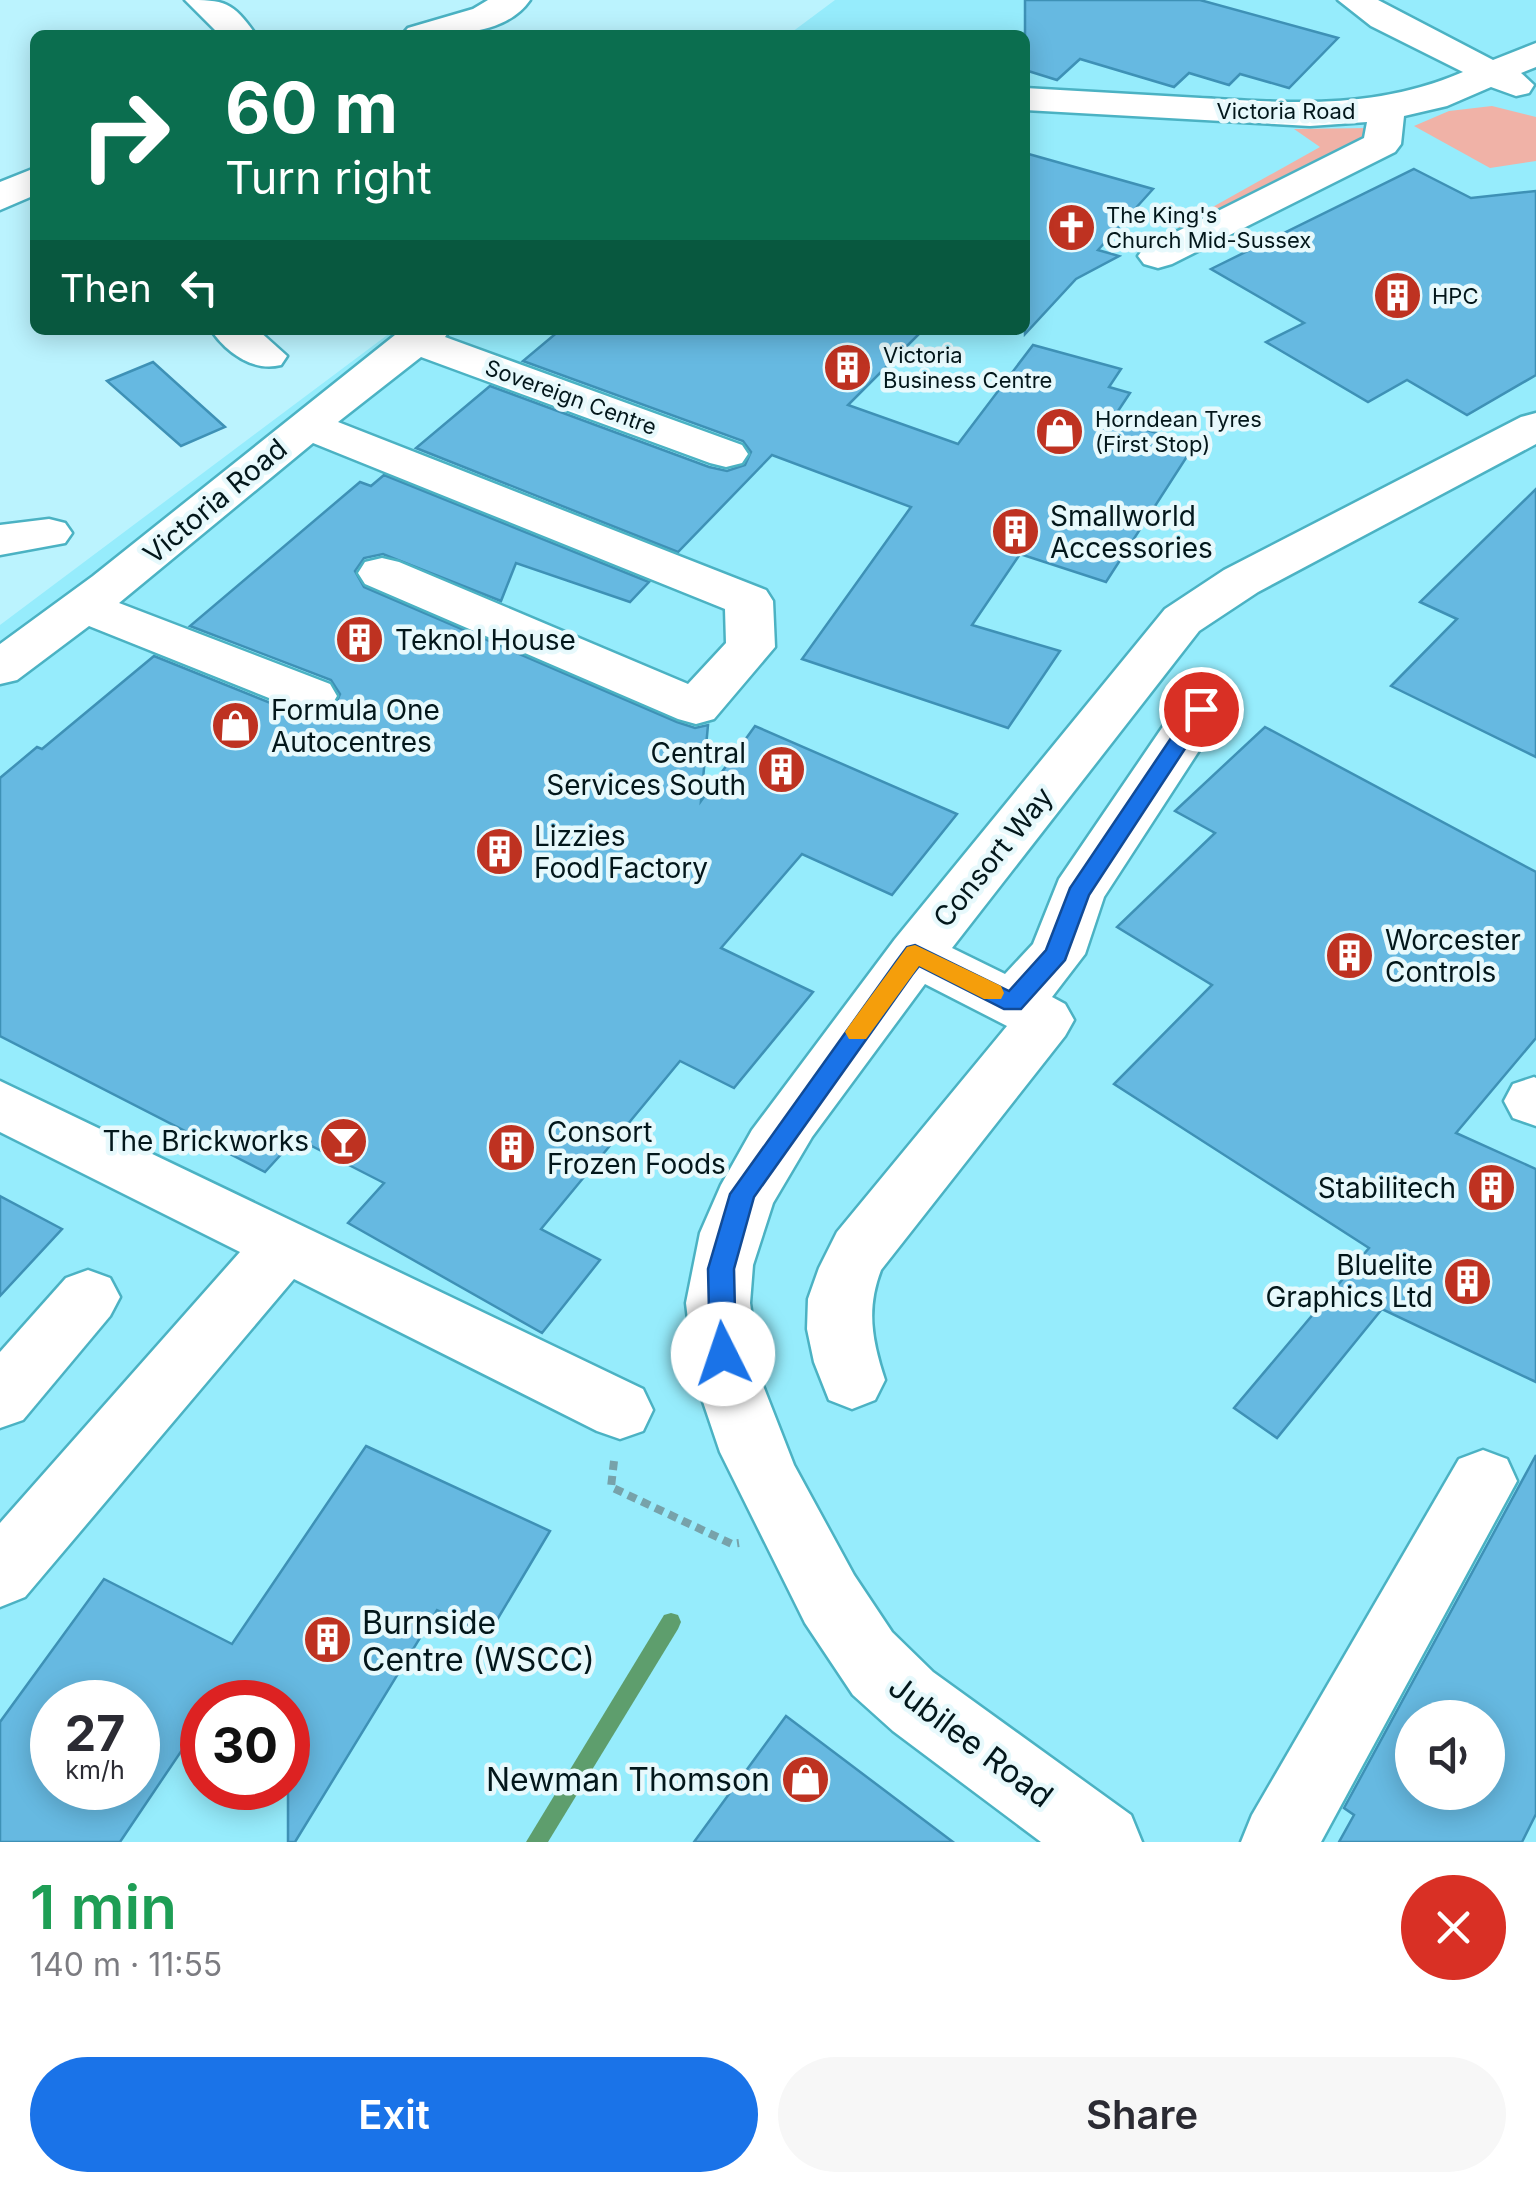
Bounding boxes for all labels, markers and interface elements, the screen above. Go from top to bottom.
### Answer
text: 60 m [225,65,398,150]
icon: right [60,70,190,200]
street label: Victoria Road [1217,98,1355,124]
text: Turn right [225,150,432,205]
church icon: The King's Church Mid-Sussex [1045,202,1097,254]
place label: The King's Church Mid-Sussex [1106,202,1311,253]
icon: left [172,260,227,315]
text: Then [60,265,152,311]
building icon: HPC [1371,270,1423,322]
place label: HPC [1432,283,1478,309]
building icon: Victoria Business Centre [822,342,874,394]
place label: Victoria Business Centre [883,342,1052,393]
street label: Sovereign Centre [482,354,660,440]
shop icon: Horndean Tyres (First Stop) [1034,406,1086,458]
place label: Horndean Tyres (First Stop) [1095,406,1262,457]
street label: Victoria Road [136,431,294,571]
place label: Smallworld Accessories [1050,499,1213,565]
building icon: Smallworld Accessories [989,506,1041,558]
building icon: Teknol House [334,614,386,666]
place label: Teknol House [395,623,576,657]
pin [1159,667,1244,752]
icon: arrive [1174,682,1229,737]
place label: Formula One Autocentres [271,693,440,759]
shop icon: Formula One Autocentres [210,700,262,752]
place label: Central Services South [546,736,746,802]
building icon: Central Services South [755,743,807,795]
street label: Consort Way [926,780,1060,934]
place label: Lizzies Food Factory [534,819,708,885]
building icon: Lizzies Food Factory [473,826,525,878]
place label: Worcester Controls [1385,923,1521,989]
building icon: Worcester Controls [1324,930,1376,982]
bar icon: The Brickworks [318,1115,370,1167]
place label: Consort Frozen Foods [547,1115,726,1181]
building icon: Consort Frozen Foods [486,1122,538,1174]
place label: The Brickworks [102,1124,309,1158]
building icon: Stabilitech [1465,1162,1517,1214]
place label: Stabilitech [1318,1171,1456,1205]
place label: Bluelite Graphics Ltd [1265,1248,1433,1314]
building icon: Bluelite Graphics Ltd [1442,1255,1494,1307]
position arrow [671,1302,775,1406]
place label: Burnside Centre (WSCC) [362,1603,595,1679]
building icon: Burnside Centre (WSCC) [301,1614,353,1666]
street label: Jubilee Road [881,1667,1061,1815]
speed limit sign: 30 [180,1680,310,1810]
map controls [1395,1700,1505,1810]
button: sound [1395,1700,1505,1810]
text: 27 [65,1703,125,1763]
shop icon: Newman Thomson [779,1753,831,1805]
text: km/h [65,1755,125,1785]
place label: Newman Thomson [486,1760,770,1799]
text: 1 min [30,1871,177,1943]
button: close [1401,1875,1506,1980]
text: 140 m · 11:55 [30,1945,222,1984]
button: Exit [30,2057,758,2172]
button: Share [778,2057,1506,2172]

